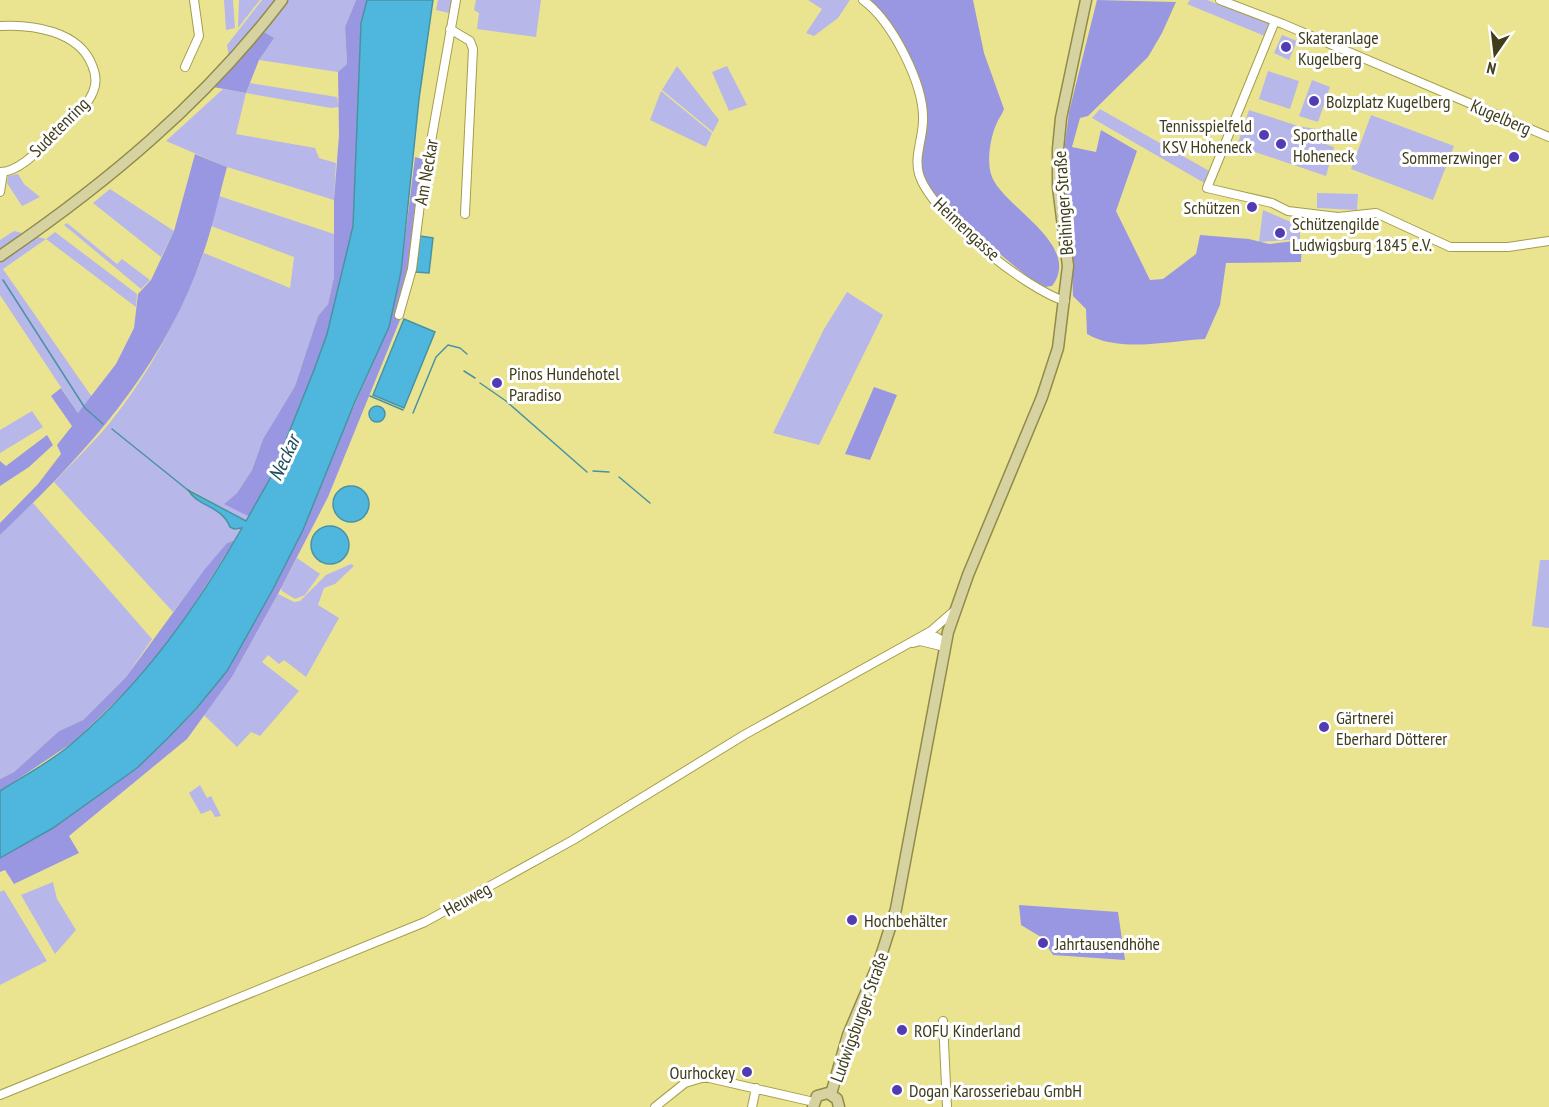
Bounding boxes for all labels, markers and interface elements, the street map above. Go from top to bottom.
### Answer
north arrow [1465,24,1525,84]
place label: Skateranlage Kugelberg [1298,26,1379,70]
marker: Skateranlage Kugelberg [1279,40,1293,54]
text: N [1485,58,1498,79]
place label: Bolzplatz Kugelberg [1326,90,1451,113]
street label: Sudetenring [24,92,94,162]
marker: Bolzplatz Kugelberg [1307,94,1321,108]
street label: Kugelberg [1467,94,1535,140]
place label: Tennisspielfeld KSV Hoheneck [1159,114,1252,158]
place label: Sporthalle Hoheneck [1293,123,1358,167]
marker: Tennisspielfeld KSV Hoheneck [1257,128,1271,142]
street label: Am Neckar [409,137,443,207]
marker: Sporthalle Hoheneck [1274,137,1288,151]
place label: Sommerzwinger [1402,146,1502,169]
street label: Beihinger Straße [1048,150,1078,256]
marker: Sommerzwinger [1507,150,1521,164]
street label: Heimengasse [929,192,1005,266]
place label: Schützen [1184,196,1240,219]
marker: Schützen [1245,200,1259,214]
place label: Schützengilde Ludwigsburg 1845 e.V. [1292,212,1432,256]
marker: Schützengilde Ludwigsburg 1845 e.V. [1273,226,1287,240]
place label: Pinos Hundehotel Paradiso [509,362,620,406]
marker: Pinos Hundehotel Paradiso [490,376,504,390]
water label: Neckar [262,429,307,485]
place label: Gärtnerei Eberhard Dötterer [1336,706,1447,750]
marker: Gärtnerei Eberhard Dötterer [1317,720,1331,734]
street label: Heuweg [439,877,495,921]
place label: Hochbehälter [864,909,948,932]
marker: Hochbehälter [845,913,859,927]
place label: Jahrtausendhöhe [1054,932,1160,955]
marker: Jahrtausendhöhe [1036,936,1050,950]
street label: Ludwigsburger Straße [825,949,893,1085]
place label: ROFU Kinderland [914,1019,1021,1042]
marker: ROFU Kinderland [895,1023,909,1037]
place label: Ourhockey [670,1061,735,1084]
marker: Ourhockey [740,1065,754,1079]
place label: Dogan Karosseriebau GmbH [909,1079,1082,1102]
marker: Dogan Karosseriebau GmbH [890,1083,904,1097]

